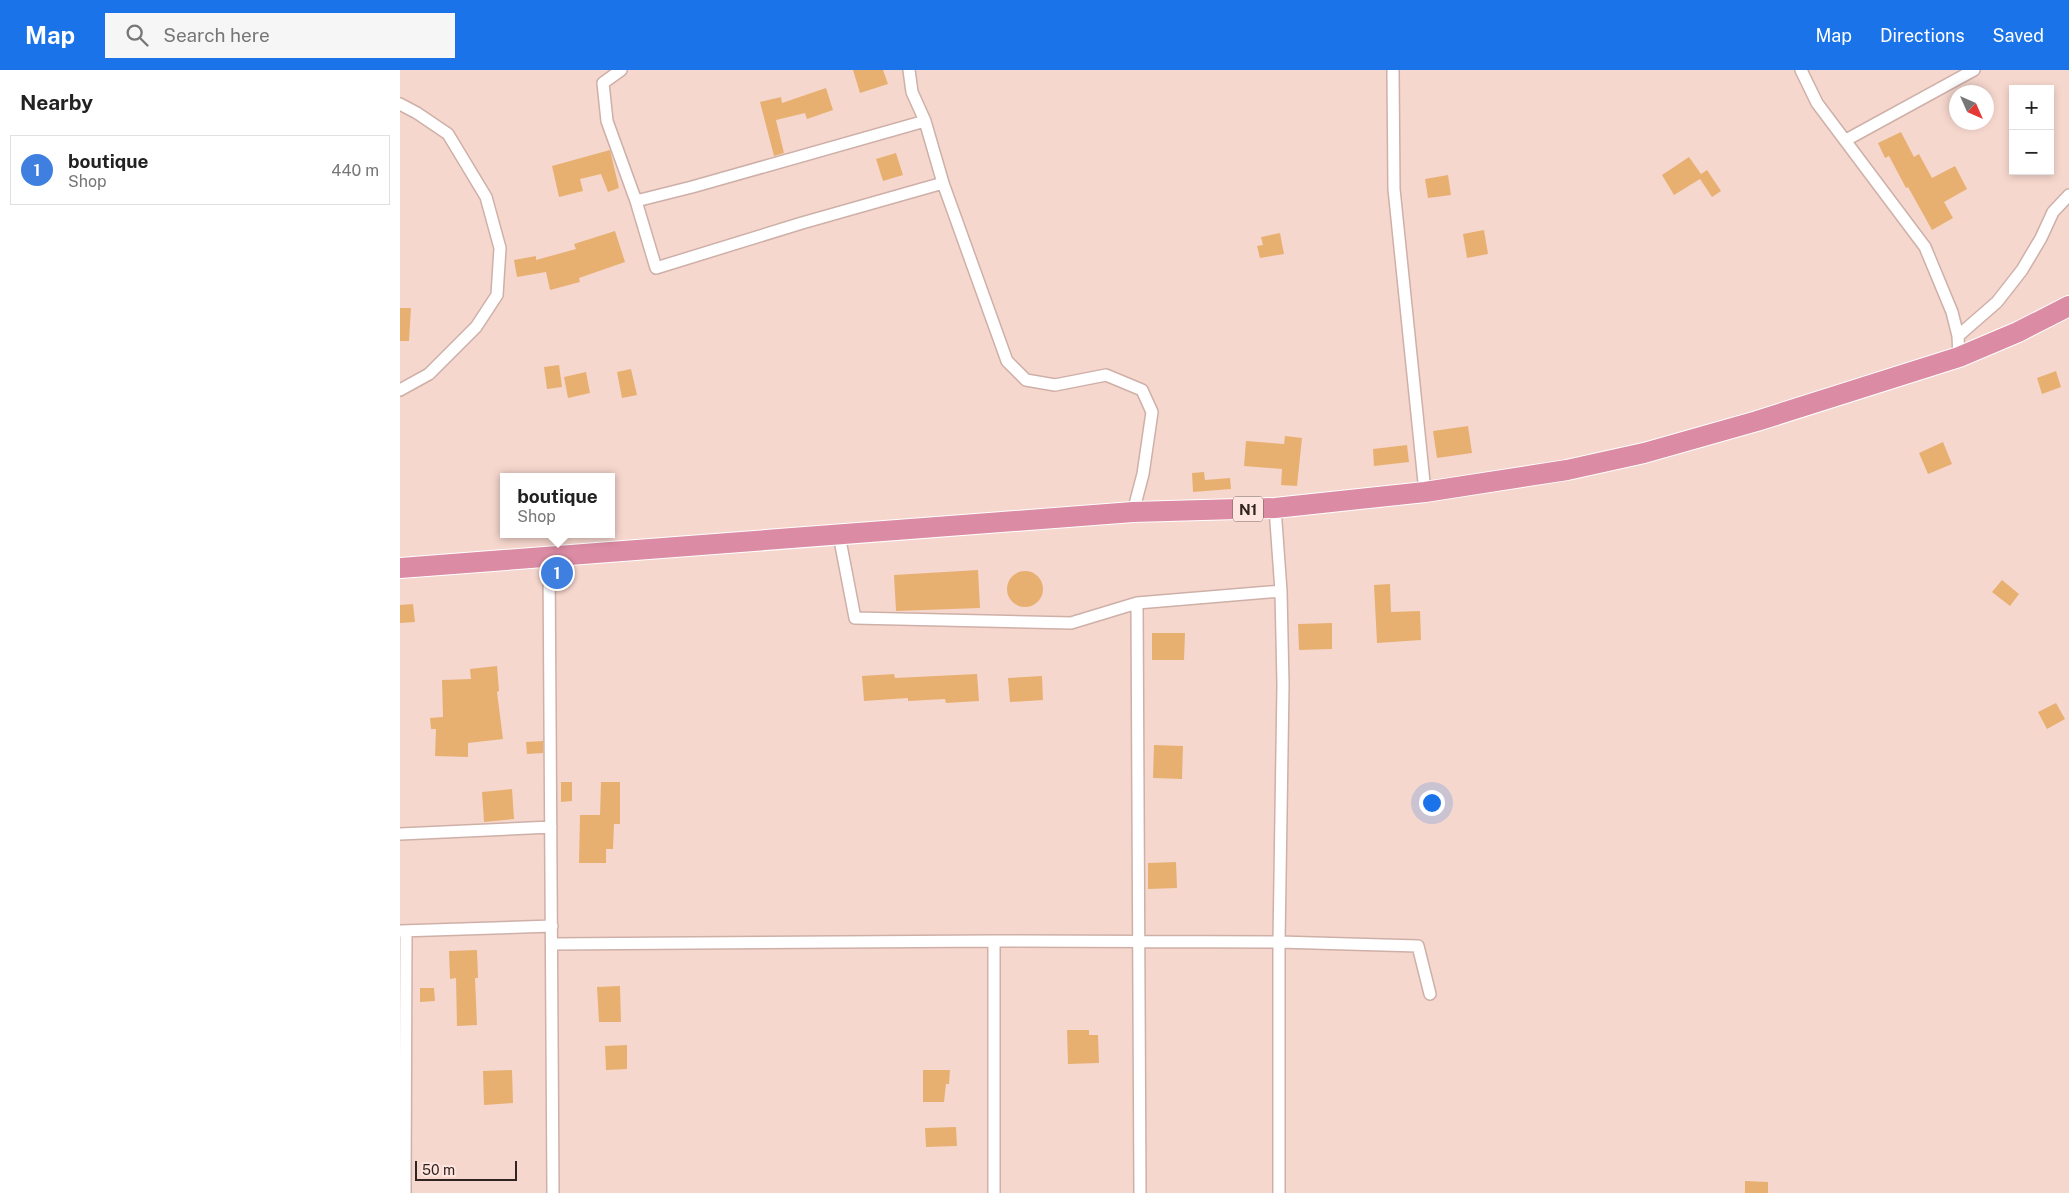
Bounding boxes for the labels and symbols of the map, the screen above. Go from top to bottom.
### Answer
north arrow [1949,85,1994,130]
road number: N1 [1233,496,1263,522]
pin: 1 [541,554,573,592]
your location [1419,790,1445,816]
scale bar [415,1158,518,1181]

